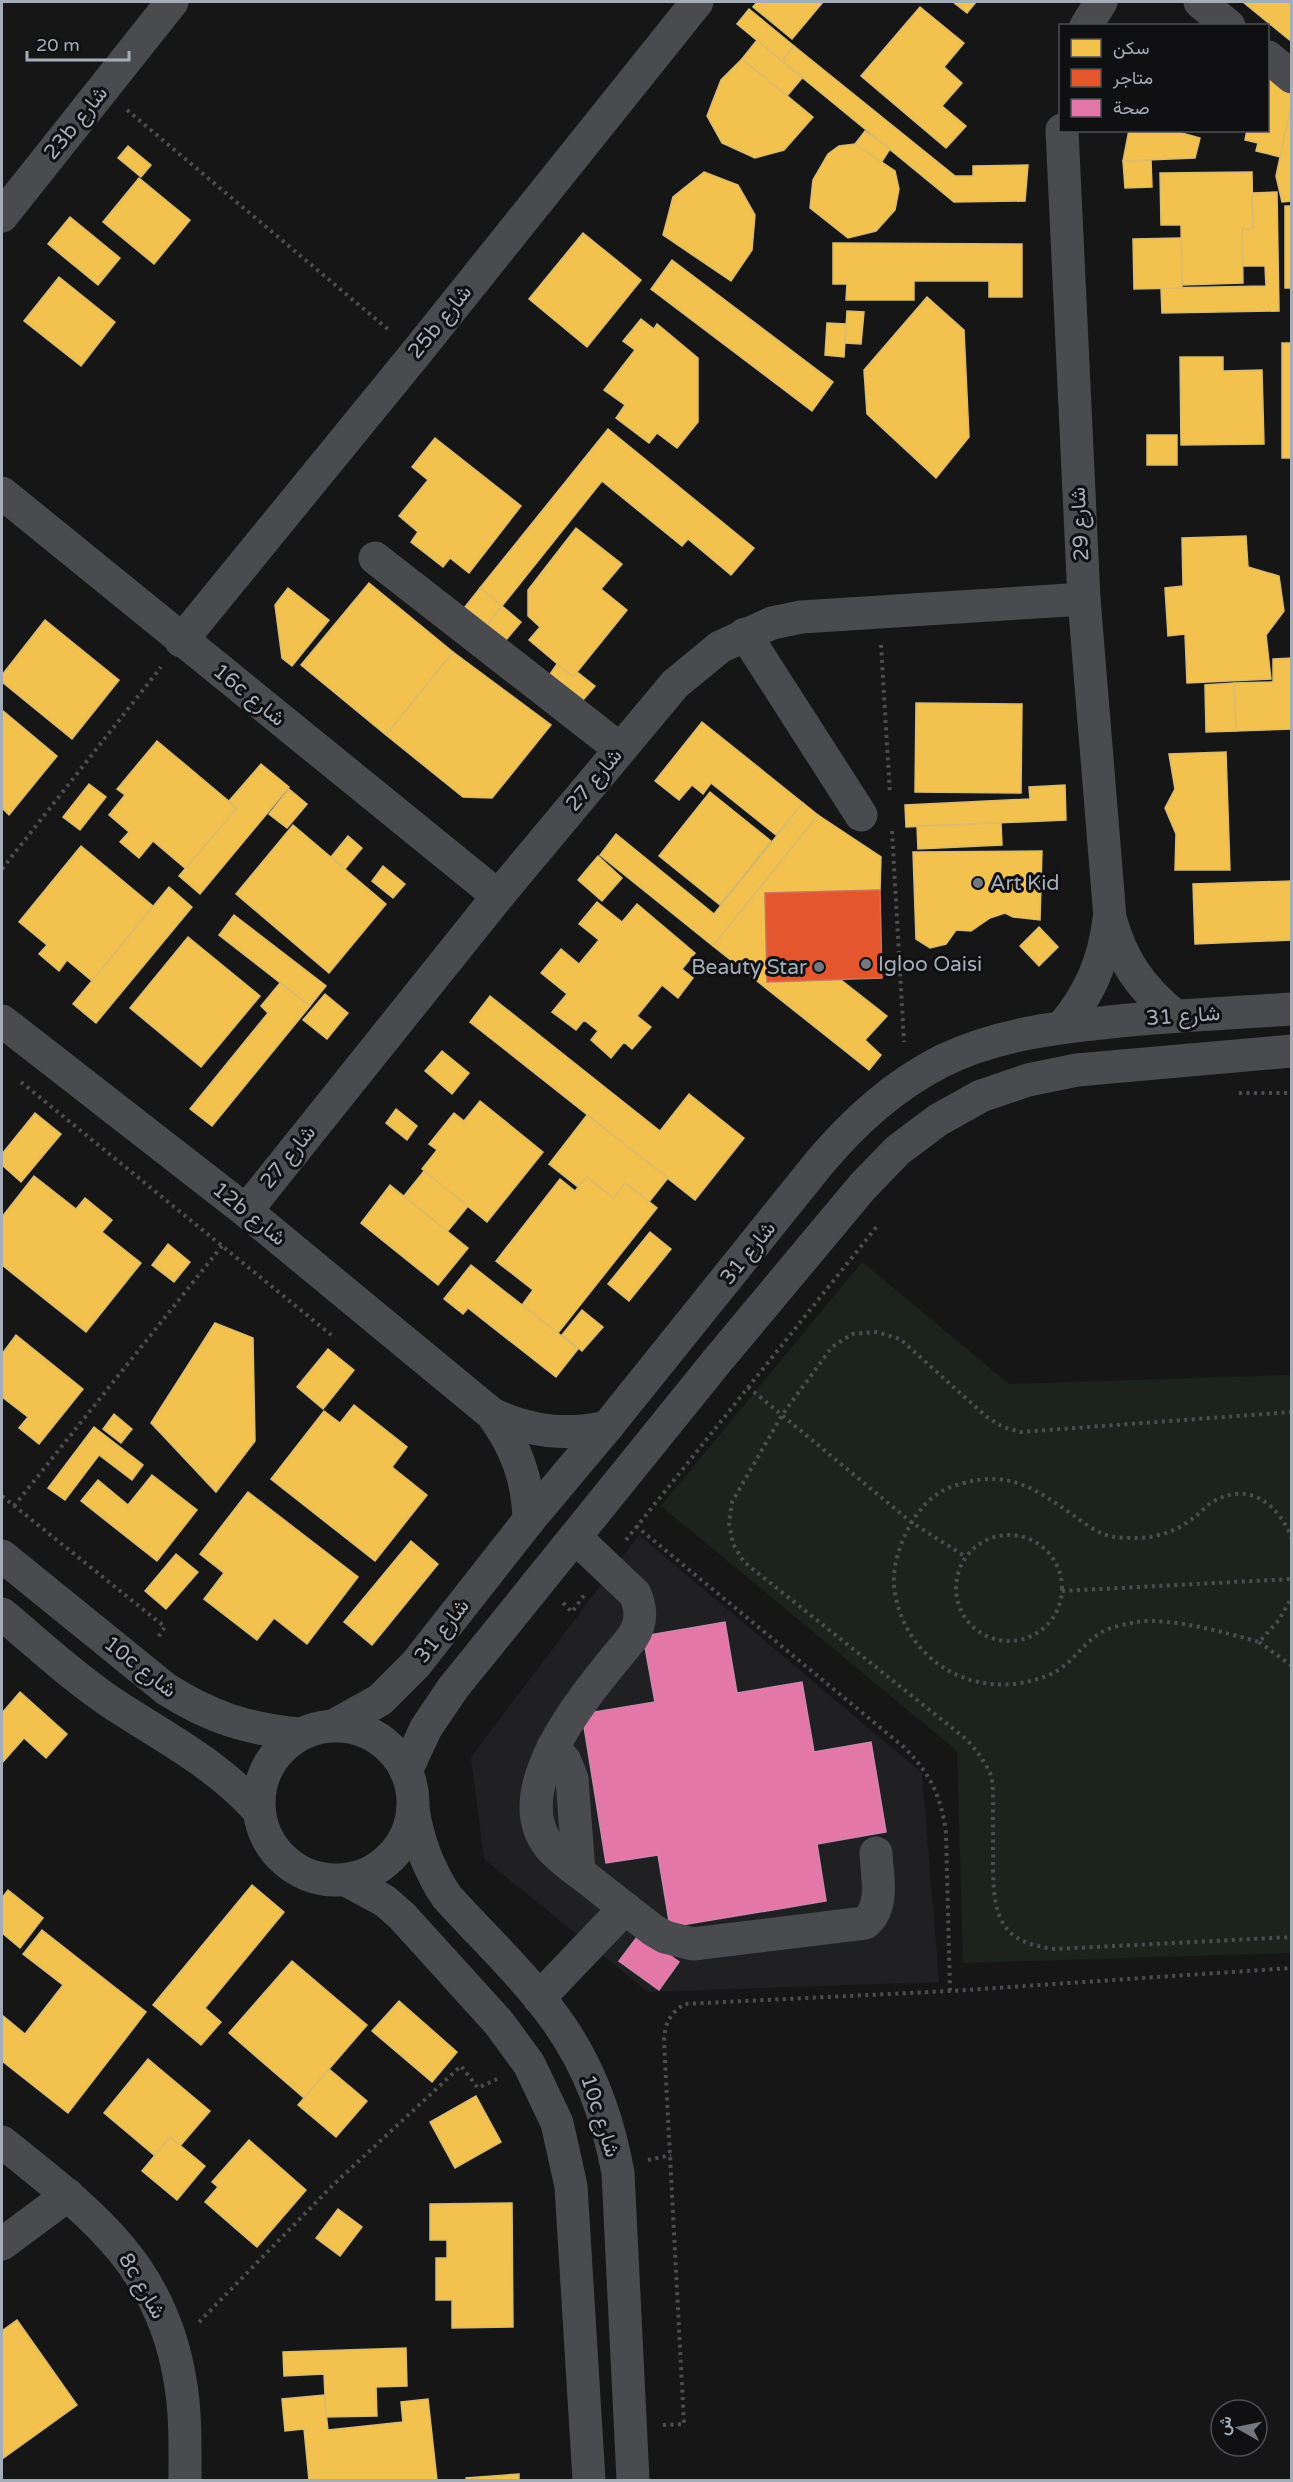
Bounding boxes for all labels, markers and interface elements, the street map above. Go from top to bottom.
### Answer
scale bar [27,24,129,62]
legend [1059,24,1269,132]
text: 20 m [36,34,80,56]
text: سكن [1113,37,1149,59]
text: متاجر [1112,67,1153,89]
street label: 23b شارع [39,81,114,165]
text: صحة [1113,97,1150,119]
street label: 25b شارع [403,280,478,364]
street label: شارع 29 [1066,486,1095,562]
street label: 16c شارع [207,658,290,732]
street label: شارع 27 [561,744,628,817]
place label: Art Kid [990,871,1060,896]
marker: Art Kid [971,876,985,890]
place label: Igloo Oaisi [878,952,982,977]
place label: Beauty Star [691,955,807,980]
marker: Igloo Oaisi [859,957,873,971]
marker: Beauty Star [812,960,826,974]
street label: شارع 31 [1145,1001,1221,1032]
street label: شارع 27 [255,1120,322,1194]
street label: 12b شارع [207,1177,291,1252]
street label: شارع 31 [715,1216,782,1290]
street label: شارع 31 [409,1594,475,1669]
street label: 10c شارع [98,1631,181,1704]
street label: 10c شارع [574,2072,625,2161]
street label: 8c شارع [112,2249,171,2324]
north arrow [1209,2398,1269,2458]
text: ش [1214,2415,1237,2437]

